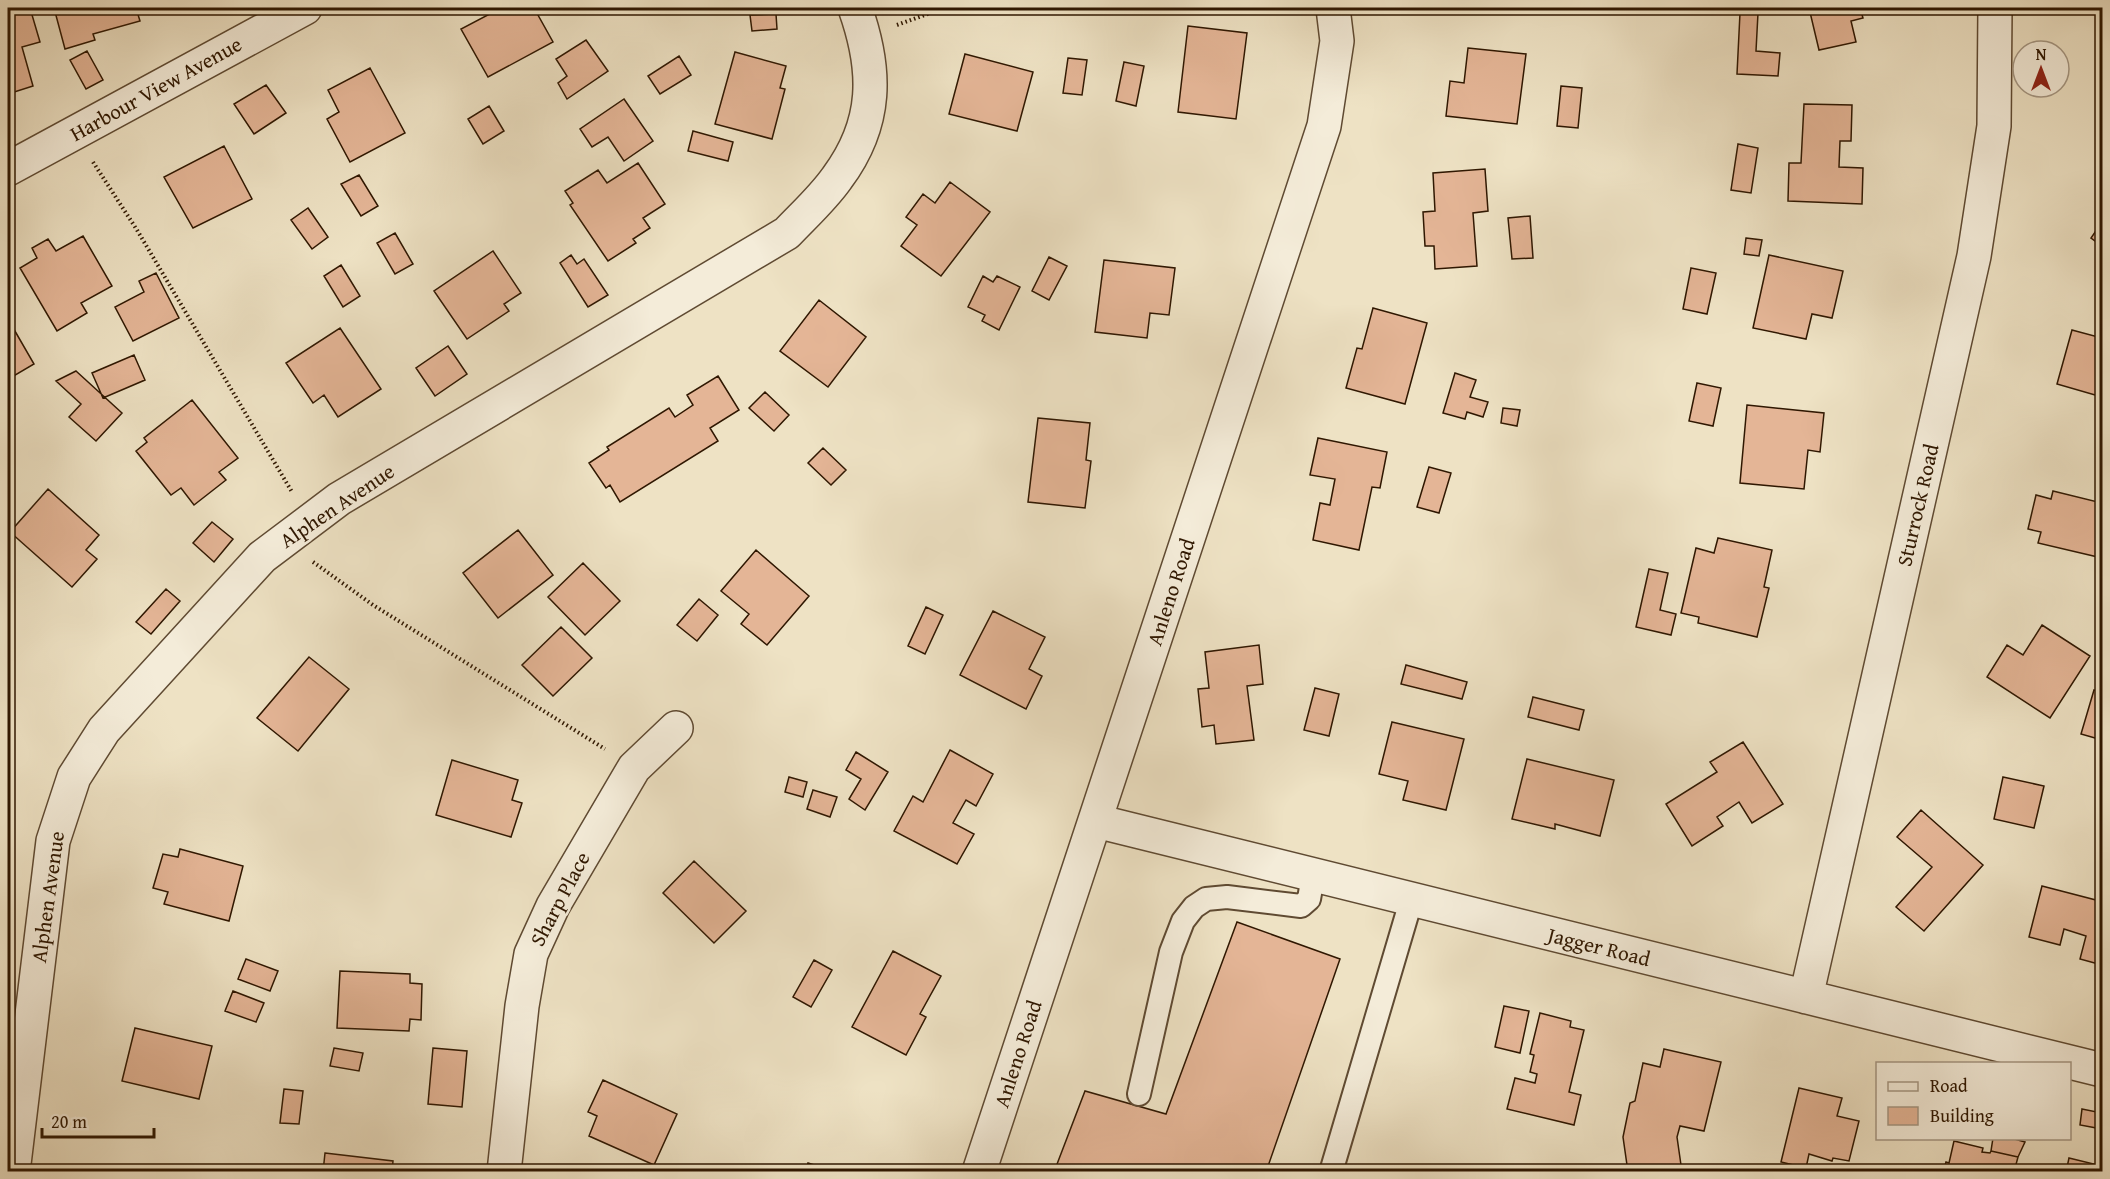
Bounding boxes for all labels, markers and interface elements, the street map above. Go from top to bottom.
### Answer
street label: Harbour View Avenue [64,28,247,149]
north arrow [2011,39,2071,99]
text: N [2036,42,2047,66]
street label: Sturrock Road [1888,440,1947,569]
street label: Alphen Avenue [273,456,400,555]
street label: Anleno Road [1139,533,1203,650]
street label: Alphen Avenue [23,829,72,965]
street label: Sharp Place [522,846,597,951]
street label: Jagger Road [1542,918,1654,974]
street label: Anleno Road [986,995,1050,1112]
legend [1876,1062,2071,1140]
text: Road [1930,1072,1968,1099]
scale bar [42,1101,154,1139]
text: Building [1930,1102,1994,1129]
text: 20 m [51,1108,87,1135]

